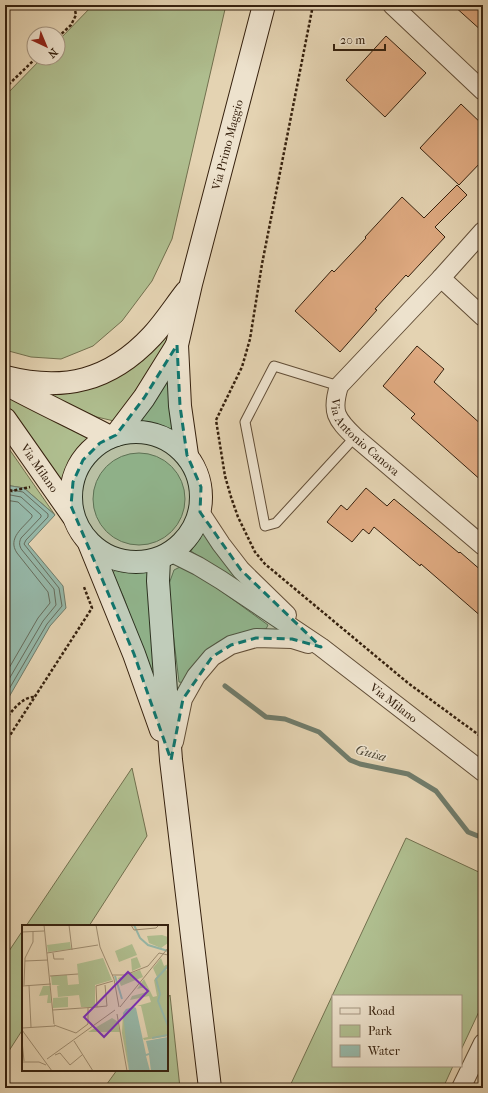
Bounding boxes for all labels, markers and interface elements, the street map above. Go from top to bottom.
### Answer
north arrow [26,26,66,66]
scale bar [334,26,385,52]
text: 20 m [340,33,365,47]
text: N [45,45,60,61]
street label: Via Primo Maggio [209,98,246,193]
street label: Via Antonio Canova [328,397,403,479]
street label: Via Milano [17,440,61,495]
street label: Via Milano [366,680,420,726]
water label: Guisa [354,741,388,765]
inset map [22,925,168,1071]
legend [332,995,462,1067]
text: Road [368,1004,395,1018]
text: Park [368,1024,393,1038]
text: Water [367,1044,401,1058]

